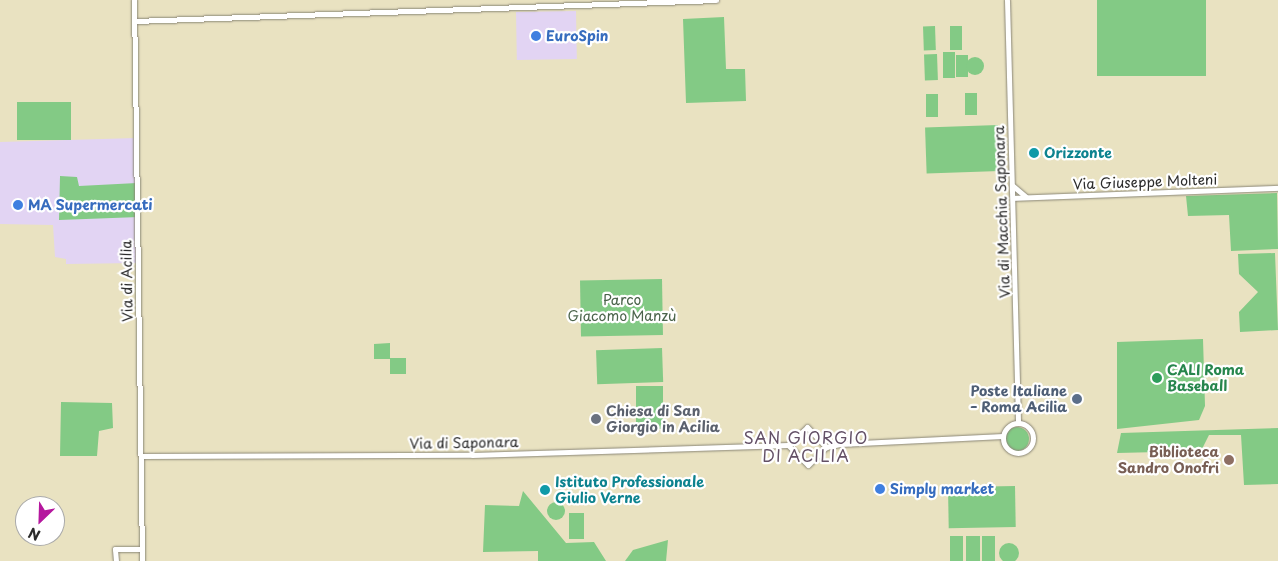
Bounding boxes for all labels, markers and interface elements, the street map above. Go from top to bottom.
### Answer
place label: EuroSpin [546,28,608,44]
marker: EuroSpin [530,30,542,42]
street label: Via di Macchia Saponara [991,127,1013,297]
place label: Orizzonte [1044,145,1112,161]
marker: Orizzonte [1028,147,1040,159]
street label: Via Giuseppe Molteni [1073,171,1217,193]
place label: MA Supermercati [28,197,152,213]
marker: MA Supermercati [12,199,24,211]
street label: Via di Acilia [118,240,136,322]
park label: Parco Giacomo Manzù [567,292,677,324]
place label: CALI Roma Baseball [1167,362,1245,394]
marker: CALI Roma Baseball [1151,372,1163,384]
place label: Poste Italiane – Roma Acilia [970,383,1067,416]
marker: Poste Italiane – Roma Acilia [1071,393,1083,405]
place label: Chiesa di San Giorgio in Acilia [606,403,721,436]
marker: Chiesa di San Giorgio in Acilia [590,413,602,425]
district label: SAN GIORGIO DI ACILIA [743,427,869,465]
street label: Via di Saponara [409,434,519,452]
place label: Biblioteca Sandro Onofri [1118,444,1219,477]
marker: Biblioteca Sandro Onofri [1223,454,1235,466]
place label: Istituto Professionale Giulio Verne [555,474,705,507]
place label: Simply market [890,481,995,497]
marker: Simply market [874,483,886,495]
marker: Istituto Professionale Giulio Verne [539,484,551,496]
north arrow [15,496,65,546]
text: N [25,522,43,546]

